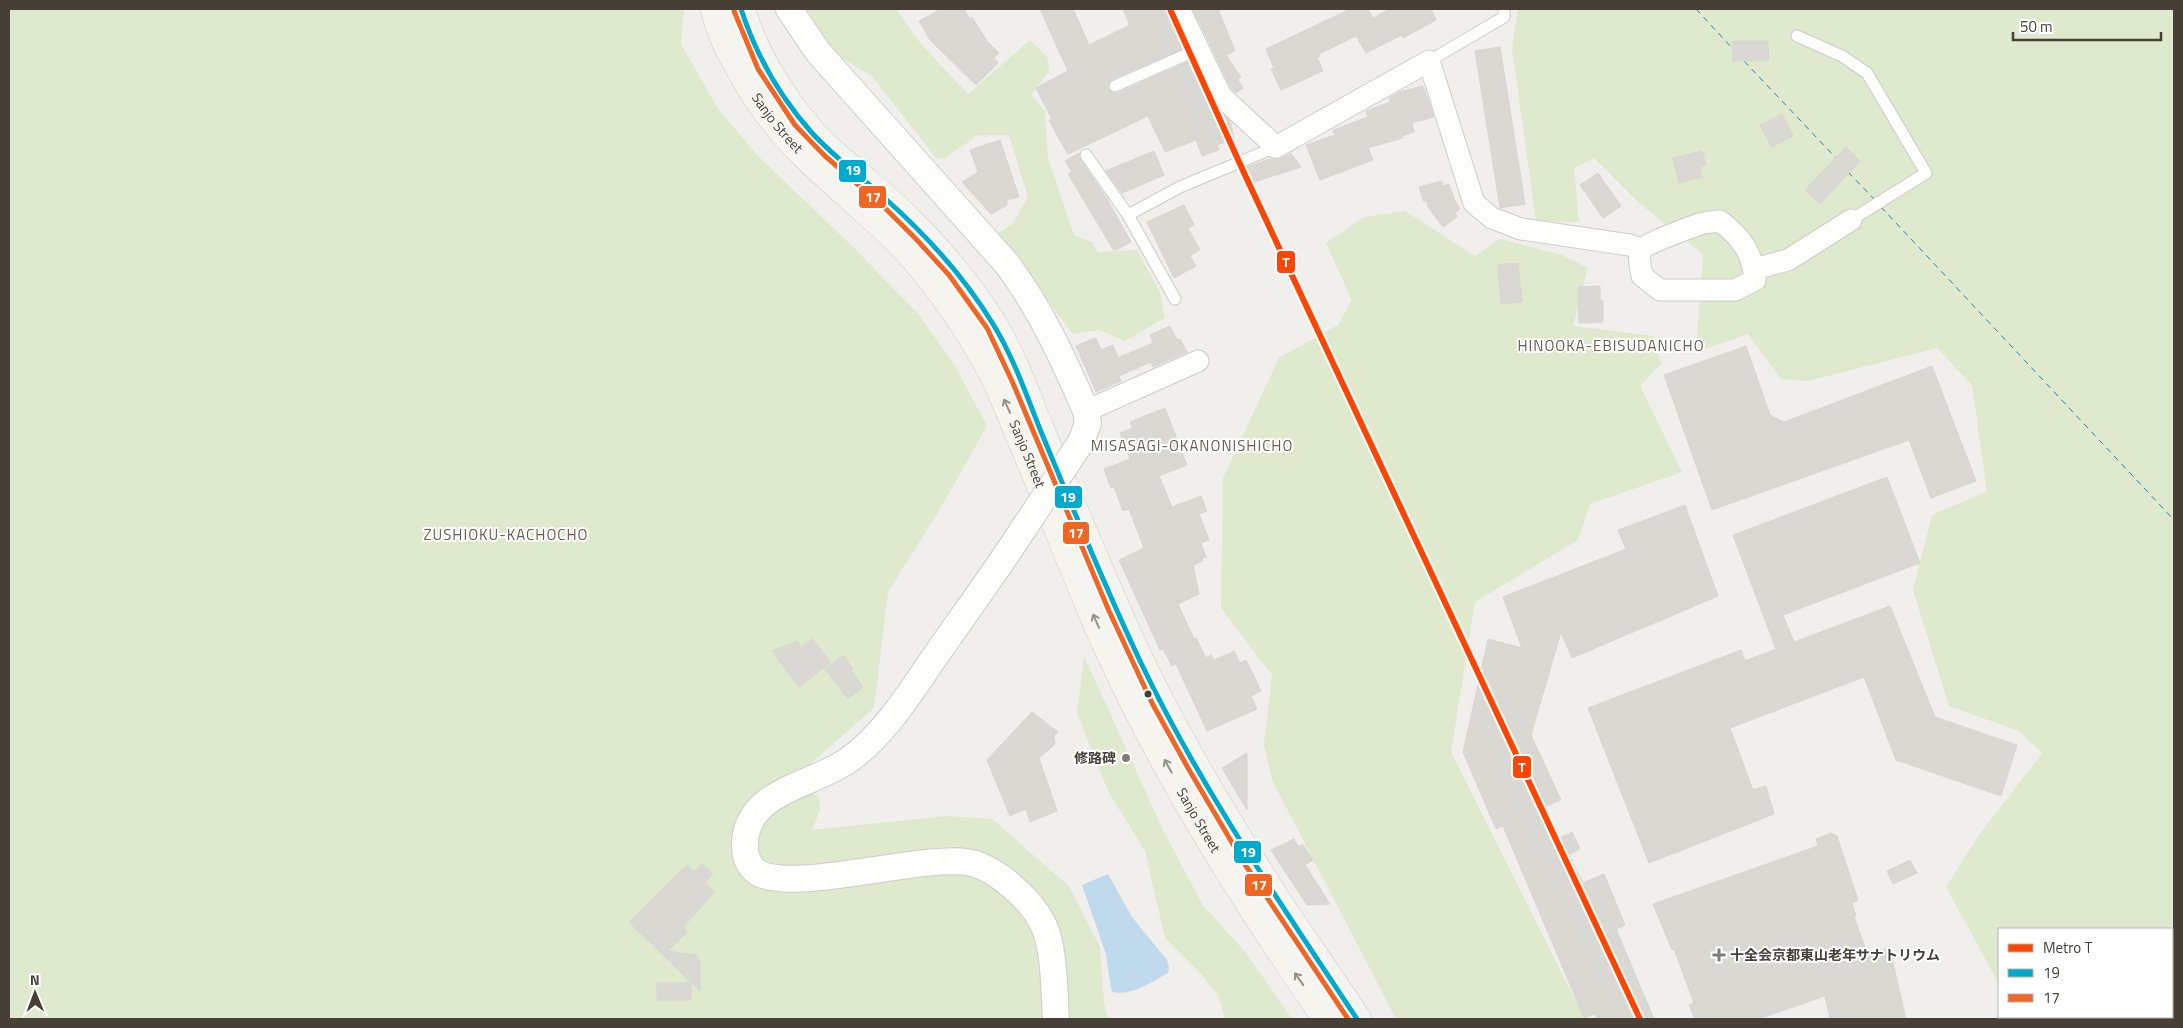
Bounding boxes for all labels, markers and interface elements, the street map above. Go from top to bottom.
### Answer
scale bar [2013,10,2160,42]
text: 50 m [2020,15,2053,38]
street label: Sanjo Street [747,88,808,158]
line badge: 19 [838,159,867,183]
text: 19 [845,159,861,180]
line badge: 17 [858,185,887,209]
text: 17 [865,186,881,207]
line badge: T [1276,250,1296,274]
text: T [1282,251,1290,272]
district label: HINOOKA-EBISUDANICHO [1517,334,1705,357]
one-way arrow [1002,399,1012,414]
street label: Sanjo Street [1004,417,1051,491]
district label: MISASAGI-OKANONISHICHO [1091,434,1293,457]
line badge: 19 [1054,485,1083,509]
text: 19 [1060,486,1076,507]
line badge: 17 [1062,521,1090,545]
text: 17 [1068,522,1084,543]
district label: ZUSHIOKU-KACHOCHO [424,523,588,546]
one-way arrow [1091,614,1100,629]
unlabelled marker [1143,689,1153,699]
place label: 修路碑 [1074,747,1116,768]
marker: 修路碑 [1120,752,1132,764]
line badge: T [1512,755,1532,779]
text: T [1518,756,1526,777]
one-way arrow [1163,759,1173,774]
street label: Sanjo Street [1172,784,1226,856]
line badge: 19 [1233,840,1262,864]
text: 19 [1240,841,1256,862]
line badge: 17 [1244,873,1273,897]
text: 17 [1251,874,1267,895]
legend [1998,928,2173,1018]
text: Metro T [2043,936,2093,959]
place label: 十全会京都東山老年サナトリウム [1730,944,1940,965]
marker: 十全会京都東山老年サナトリウム [1712,948,1726,962]
text: 19 [2043,961,2060,984]
north arrow [10,968,60,1018]
text: N [30,969,40,990]
one-way arrow [1294,972,1304,986]
text: 17 [2043,986,2060,1009]

